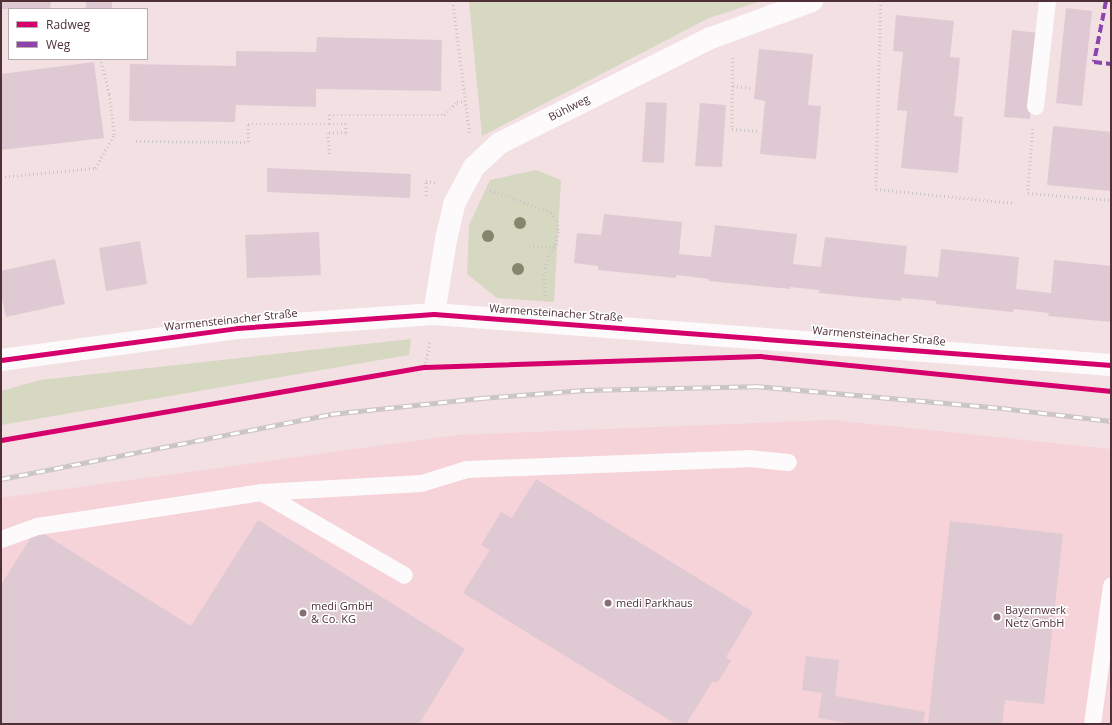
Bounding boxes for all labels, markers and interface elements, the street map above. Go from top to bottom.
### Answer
legend [8,8,148,60]
text: Radweg [46,16,90,33]
text: Weg [46,36,70,53]
street label: Bühlweg [546,92,592,124]
street label: Warmensteinacher Straße [489,302,623,324]
street label: Warmensteinacher Straße [164,306,298,334]
street label: Warmensteinacher Straße [812,324,946,348]
place label: medi Parkhaus [616,596,693,610]
marker: medi Parkhaus [603,598,613,608]
place label: medi GmbH & Co. KG [311,600,373,626]
place label: Bayernwerk Netz GmbH [1005,604,1066,630]
marker: medi GmbH & Co. KG [298,608,308,618]
marker: Bayernwerk Netz GmbH [992,612,1002,622]

